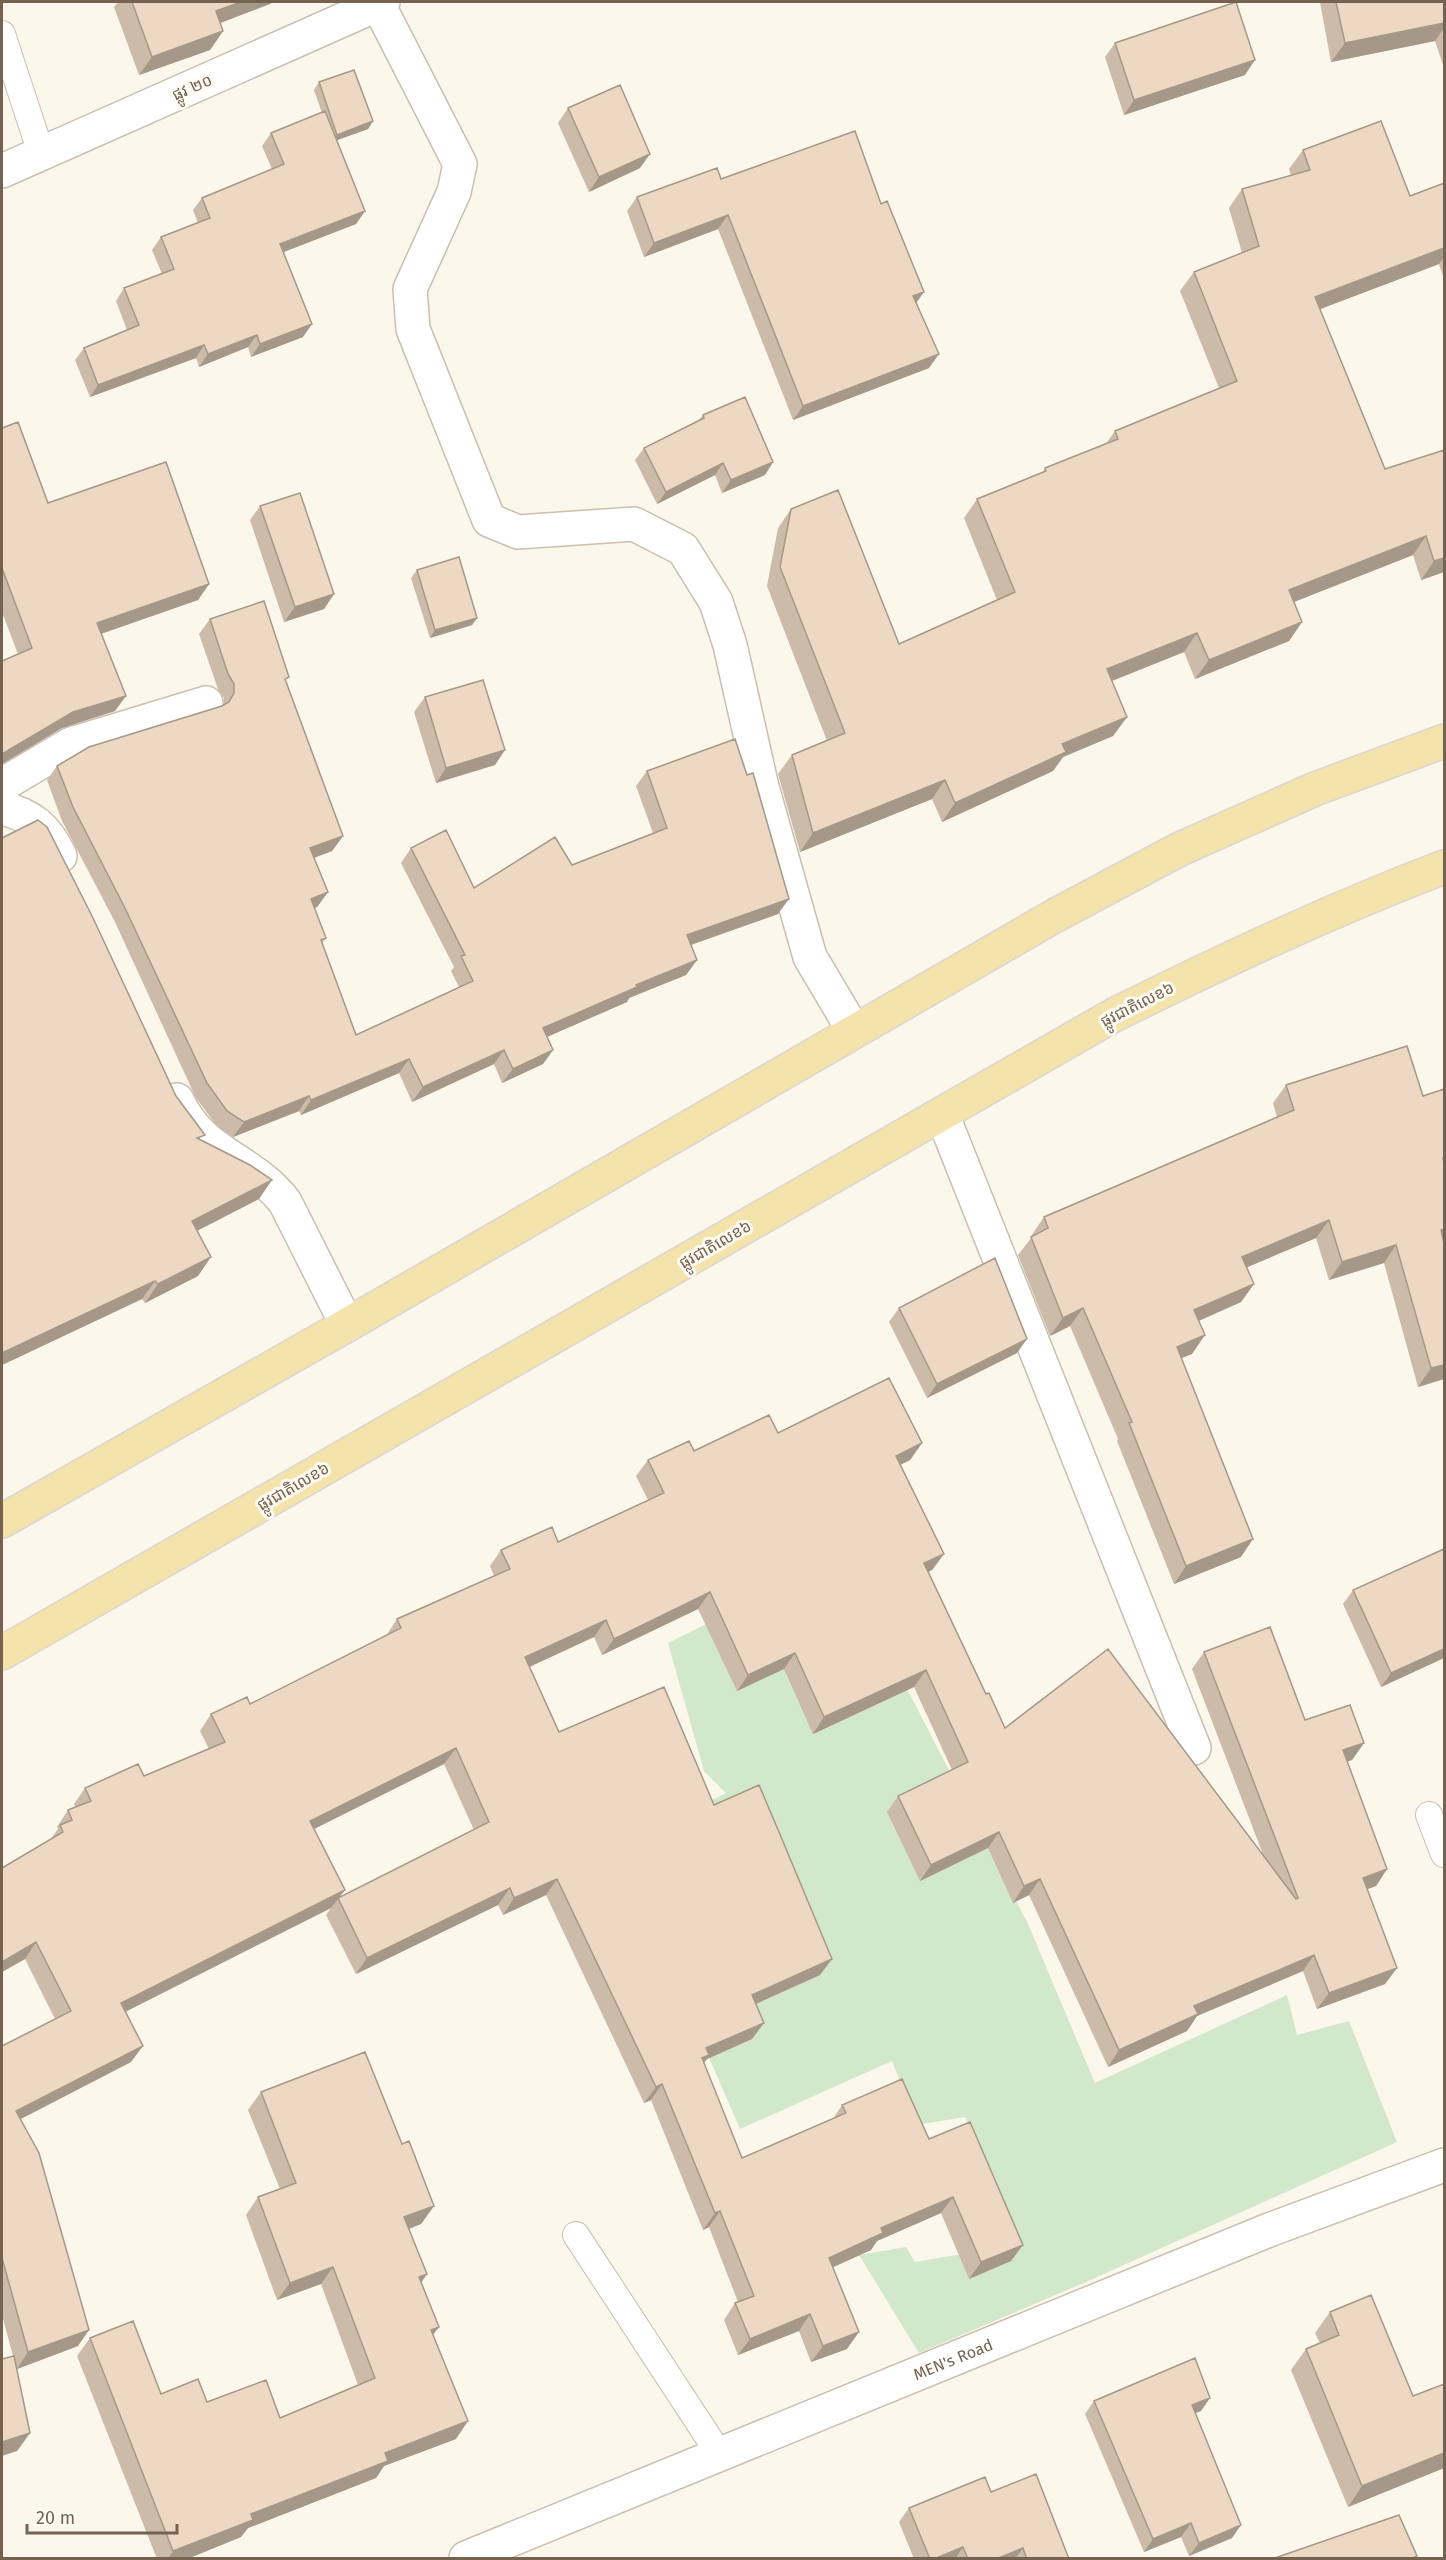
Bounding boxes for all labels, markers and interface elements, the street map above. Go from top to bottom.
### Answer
street label: ផ្លូវ ២០ [169,70,217,109]
street label: ផ្លូវជាតិលេខ៦ [1097,978,1179,1035]
street label: ផ្លូវជាតិលេខ៦ [676,1216,757,1277]
street label: ផ្លូវជាតិលេខ៦ [254,1458,335,1519]
street label: MEN's Road [911,2335,996,2384]
scale bar [27,2497,177,2535]
text: 20 m [36,2507,75,2529]

